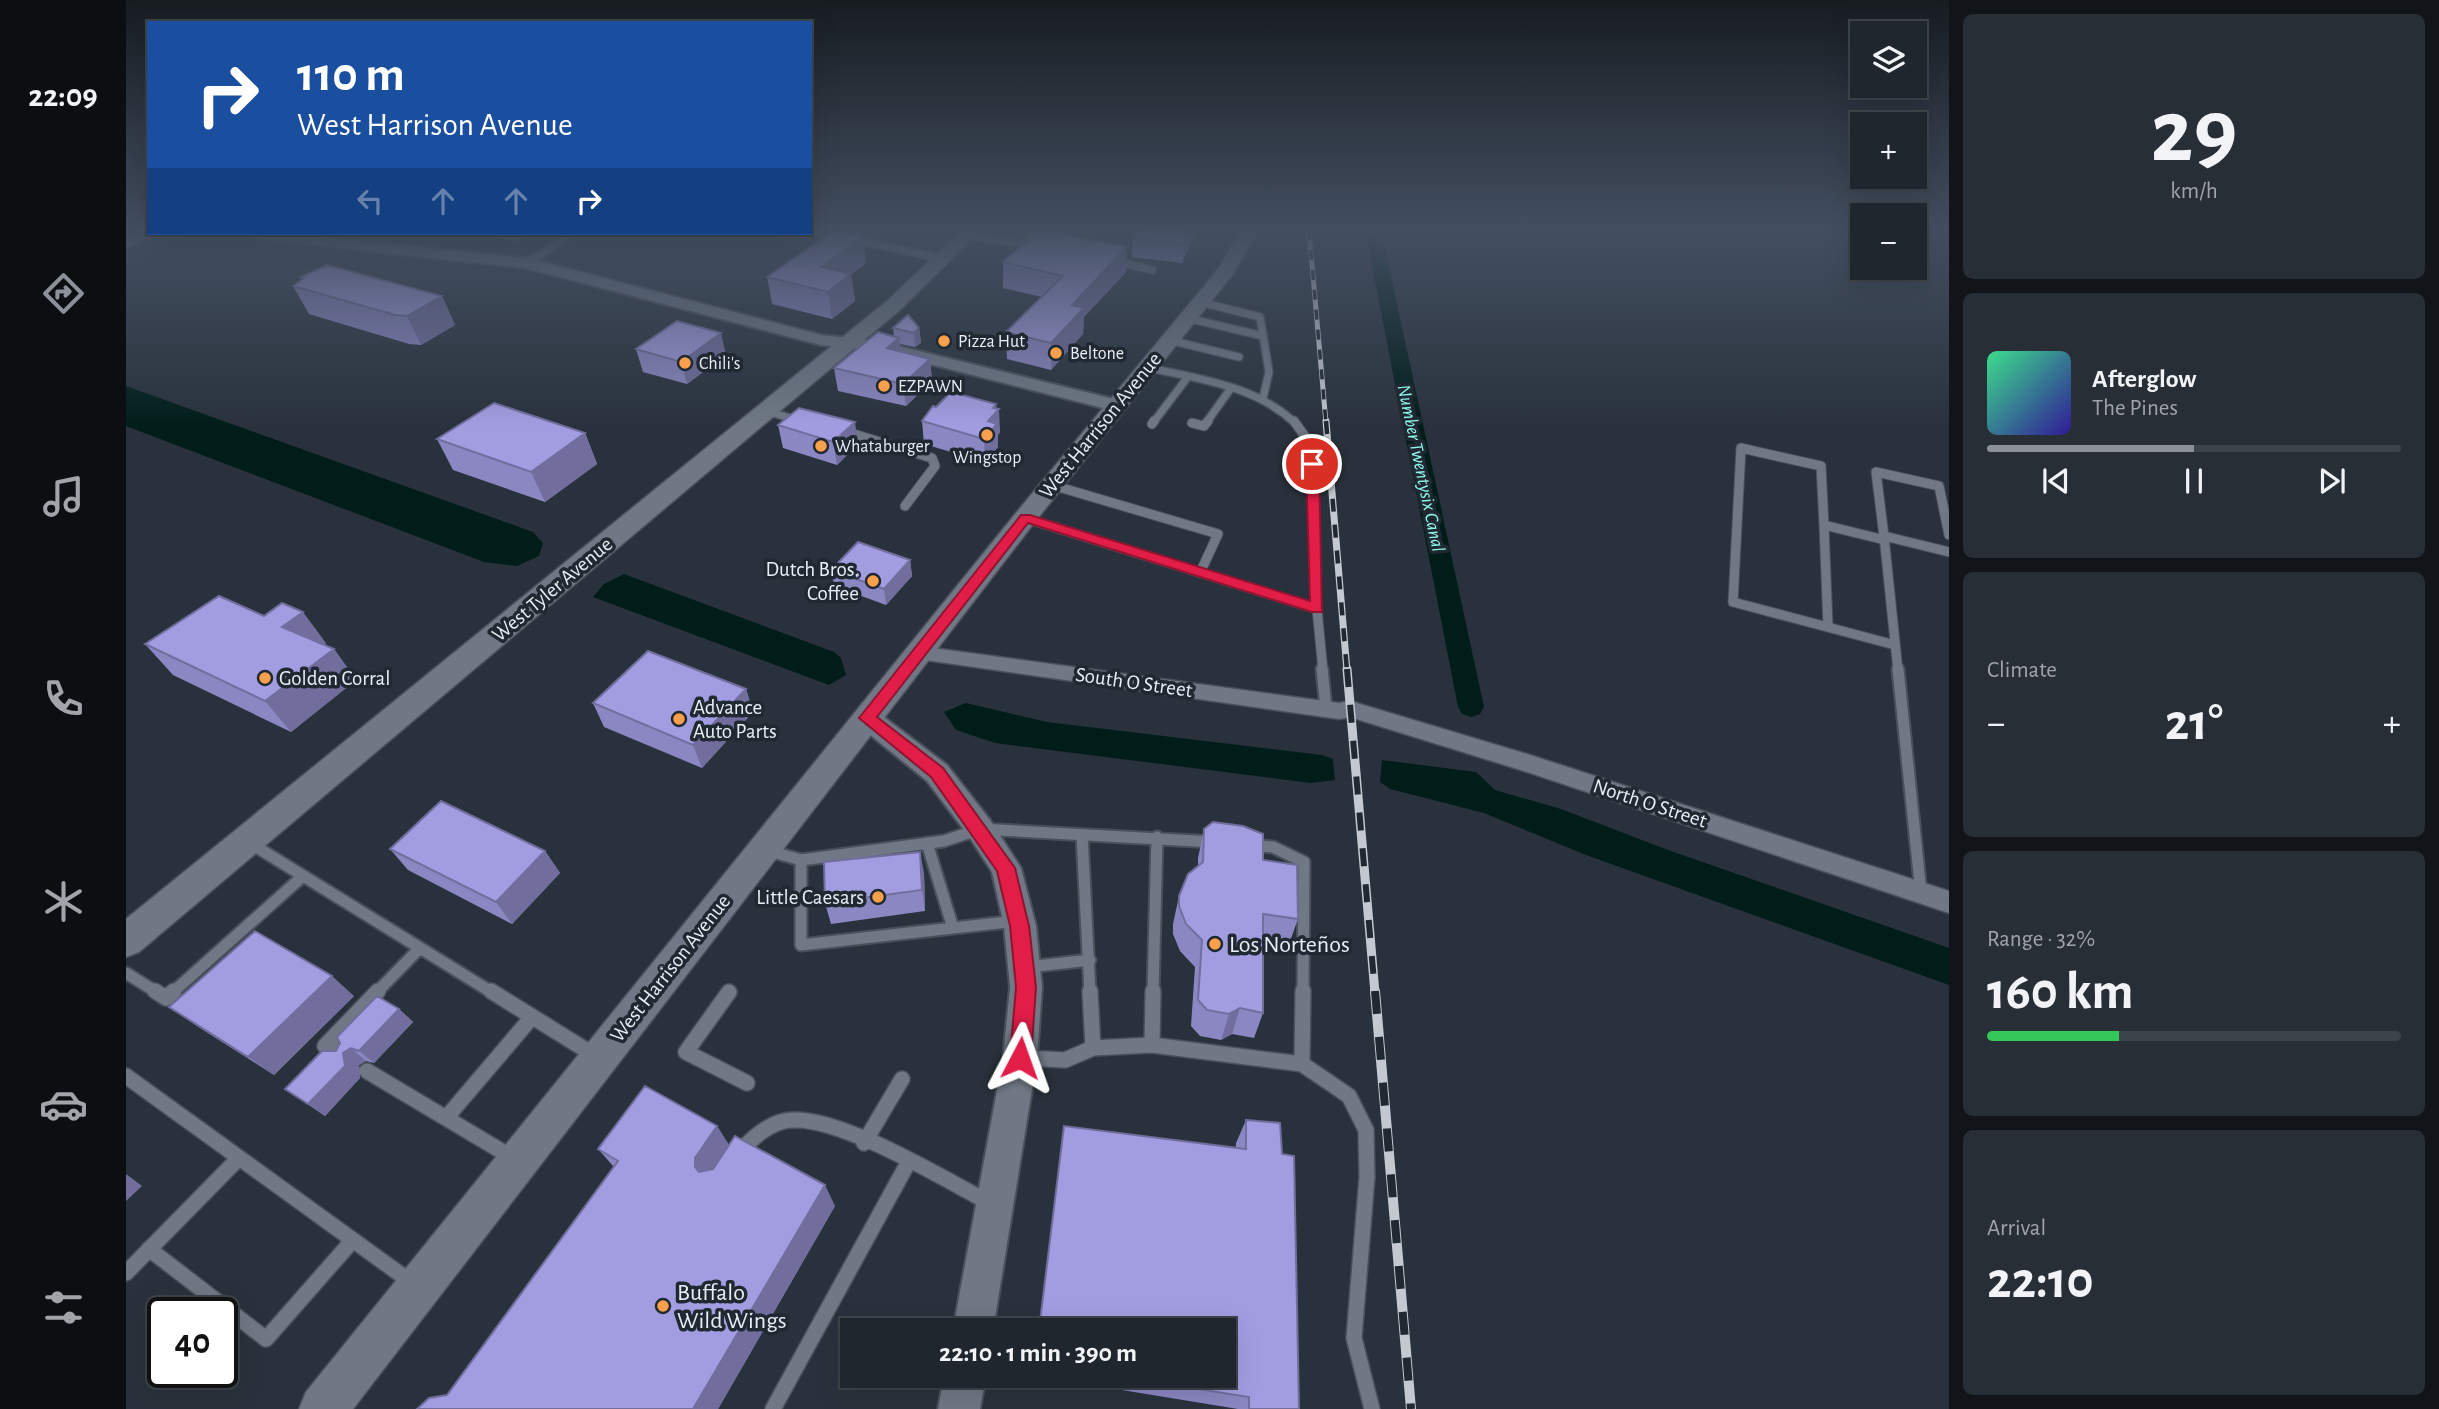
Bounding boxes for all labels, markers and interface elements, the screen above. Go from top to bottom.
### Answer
map controls [1850,21,1927,280]
button: layers [1850,21,1927,98]
icon: right [182,49,273,140]
text: 110 m [297,51,405,100]
text: 22:09 [28,80,98,112]
text: 29 [2151,87,2237,178]
text: West Harrison Avenue [297,109,573,141]
button: + [1850,112,1927,189]
text: km/h [2170,180,2218,203]
icon: left [351,182,389,220]
icon: ahead [424,182,462,220]
icon: ahead [497,182,535,220]
icon: right [570,182,608,220]
button: − [1850,203,1927,280]
icon: directions [39,269,88,318]
marker: Pizza Hut [936,333,952,349]
place label: Pizza Hut [958,333,1025,351]
marker: Beltone [1048,345,1064,361]
place label: Beltone [1070,345,1124,363]
street label: West Harrison Avenue [1035,348,1165,502]
marker: Chili's [677,355,693,371]
place label: Chili's [699,355,741,373]
text: Afterglow [2092,366,2196,392]
marker: EZPAWN [876,378,892,394]
place label: EZPAWN [898,378,963,396]
water label: Number Twentysix Canal [1394,383,1448,554]
text: The Pines [2092,397,2178,420]
marker: Wingstop [979,427,995,443]
pin [1282,434,1342,494]
marker: Whataburger [813,438,829,454]
place label: Whataburger [835,438,930,456]
icon: arrive [1293,445,1331,483]
place label: Wingstop [953,449,1021,467]
icon: previous [2037,462,2075,500]
icon: pause [2175,462,2213,500]
icon: next [2313,462,2351,500]
icon: music [39,472,88,521]
street label: West Tyler Avenue [488,533,616,646]
place label: Dutch Bros. Coffee [765,559,859,604]
marker: Dutch Bros. Coffee [865,573,881,589]
text: Climate [1987,659,2057,682]
street label: South O Street [1074,664,1194,701]
place label: Golden Corral [279,668,390,689]
marker: Golden Corral [257,670,273,686]
icon: phone [39,674,88,723]
place label: Advance Auto Parts [693,697,777,742]
text: 21° [2165,697,2223,749]
text: − [1987,705,2005,743]
text: + [2383,705,2401,743]
marker: Advance Auto Parts [671,711,687,727]
street label: North O Street [1590,775,1710,832]
icon: climate [39,877,88,926]
place label: Little Caesars [756,887,864,908]
marker: Little Caesars [870,889,886,905]
street label: West Harrison Avenue [606,891,734,1046]
text: Range · 32% [1987,928,2095,951]
place label: Los Norteños [1229,933,1350,957]
marker: Los Norteños [1207,936,1223,952]
text: 160 km [1987,966,2133,1018]
position arrow [983,1021,1057,1095]
icon: car [39,1080,88,1129]
text: Arrival [1987,1217,2046,1240]
text: 22:10 [1987,1255,2094,1307]
place label: Buffalo Wild Wings [677,1281,787,1333]
icon: filters [39,1283,88,1332]
speed limit sign: 40 [147,1297,238,1388]
marker: Buffalo Wild Wings [655,1298,671,1314]
text: 22:10 · 1 min · 390 m [939,1340,1137,1366]

